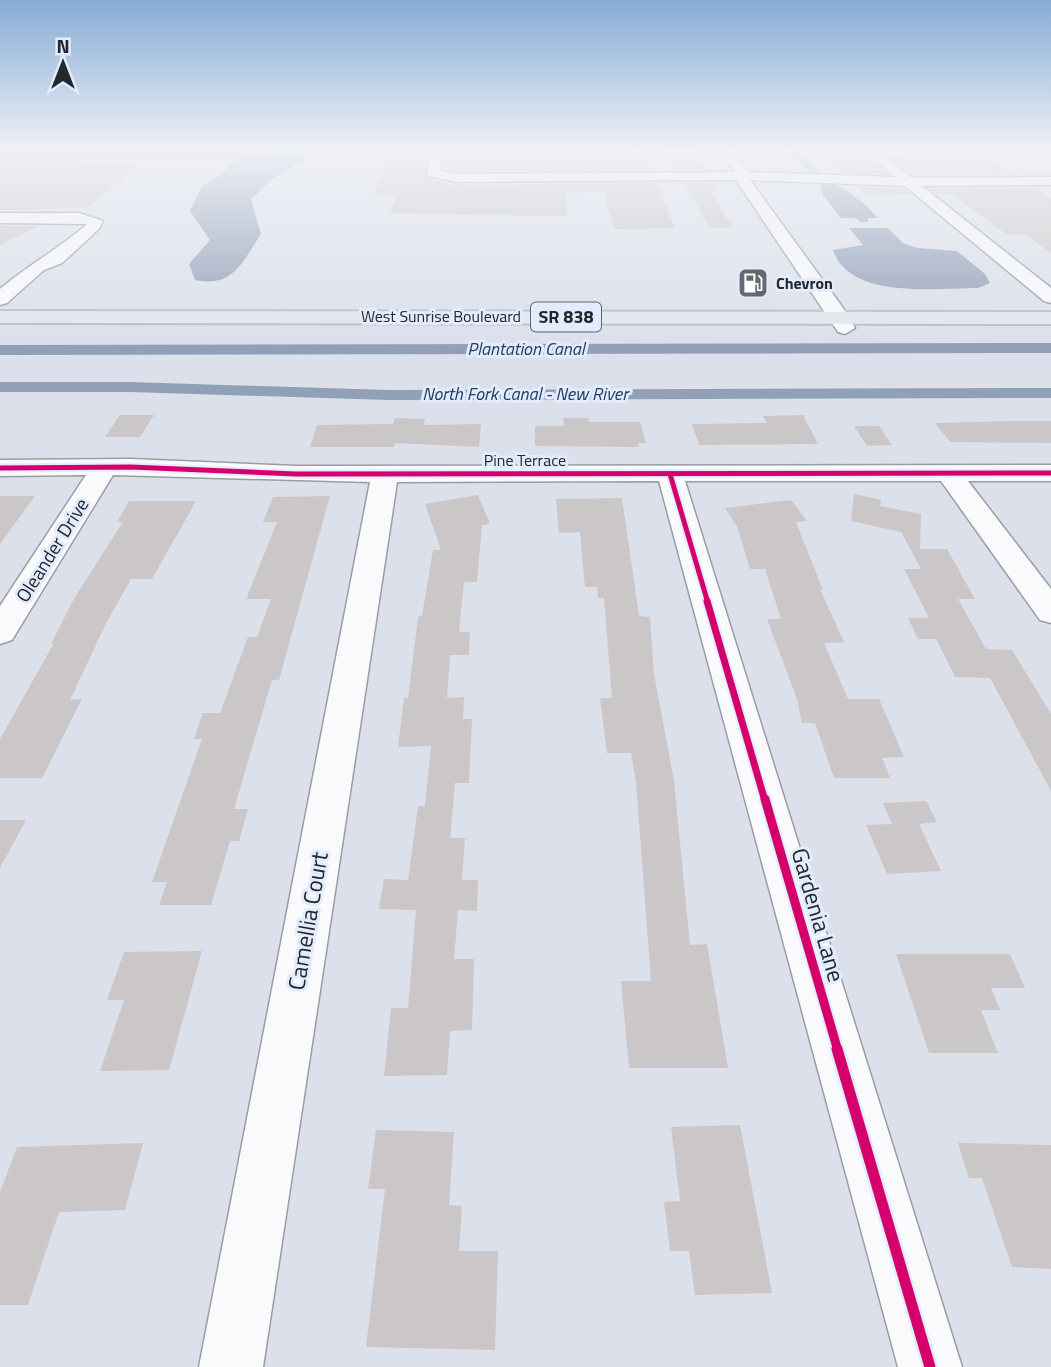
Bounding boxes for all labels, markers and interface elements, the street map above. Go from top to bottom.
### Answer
north arrow [28,28,98,98]
text: N [56,31,70,60]
fuel station icon: Chevron [736,266,770,300]
place label: Chevron [776,271,833,295]
road number: SR 838 [531,302,601,332]
street label: West Sunrise Boulevard [361,304,521,328]
water label: Plantation Canal [467,335,587,362]
water label: North Fork Canal - New River [422,380,630,407]
street label: Pine Terrace [484,448,566,472]
street label: Oleander Drive [8,492,95,608]
street label: Gardenia Lane [783,844,854,986]
street label: Camellia Court [278,849,337,993]

